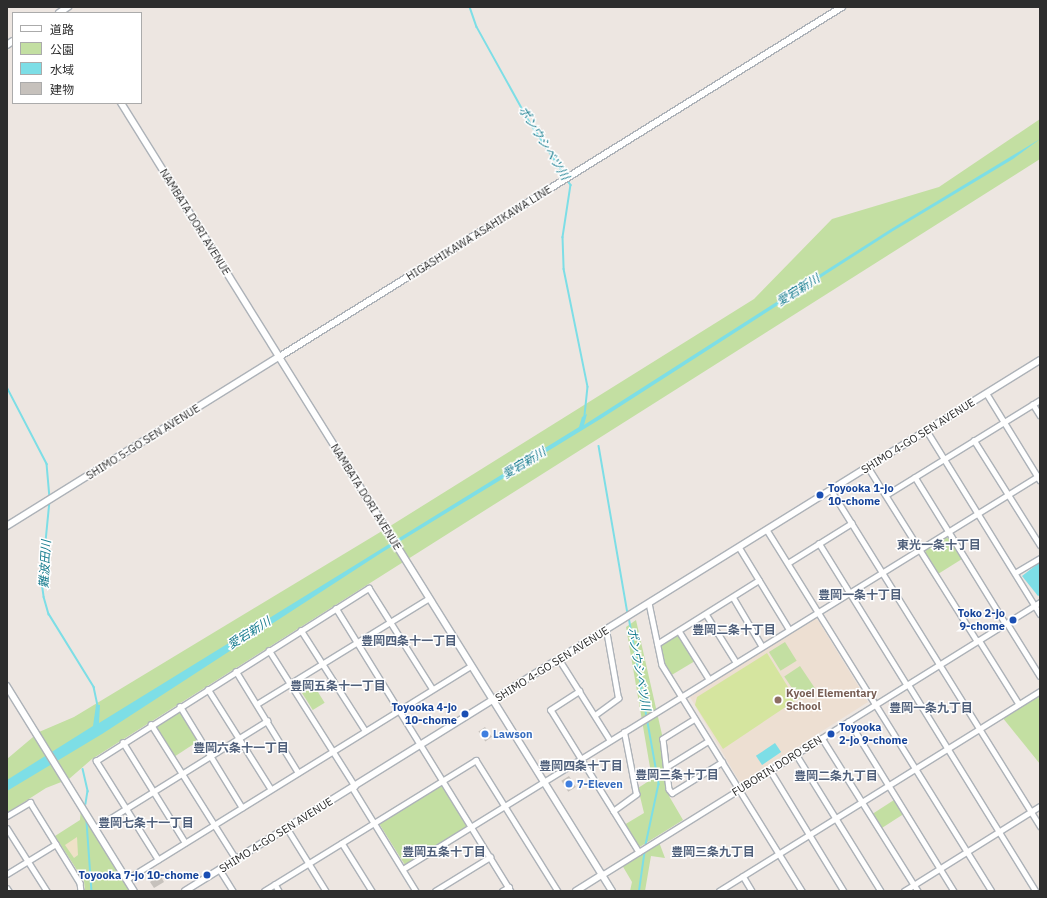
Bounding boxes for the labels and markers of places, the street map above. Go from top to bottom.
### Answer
place label: Toyooka 1-jo 10-chome [828,482,894,508]
marker: Toyooka 1-jo 10-chome [815,490,825,500]
place label: Toko 2-jo 9-chome [958,607,1005,633]
marker: Toko 2-jo 9-chome [1008,615,1018,625]
place label: Kyoei Elementary School [786,687,877,713]
marker: Kyoei Elementary School [773,695,783,705]
place label: Toyooka 4-jo 10-chome [391,701,457,727]
marker: Toyooka 4-jo 10-chome [460,709,470,719]
place label: Toyooka 2-jo 9-chome [839,721,908,747]
place label: Lawson [493,727,533,741]
marker: Lawson [480,729,490,739]
marker: Toyooka 2-jo 9-chome [826,729,836,739]
place label: 7-Eleven [577,777,623,791]
marker: 7-Eleven [564,779,574,789]
place label: Toyooka 7-jo 10-chome [79,868,199,882]
marker: Toyooka 7-jo 10-chome [202,870,212,880]

